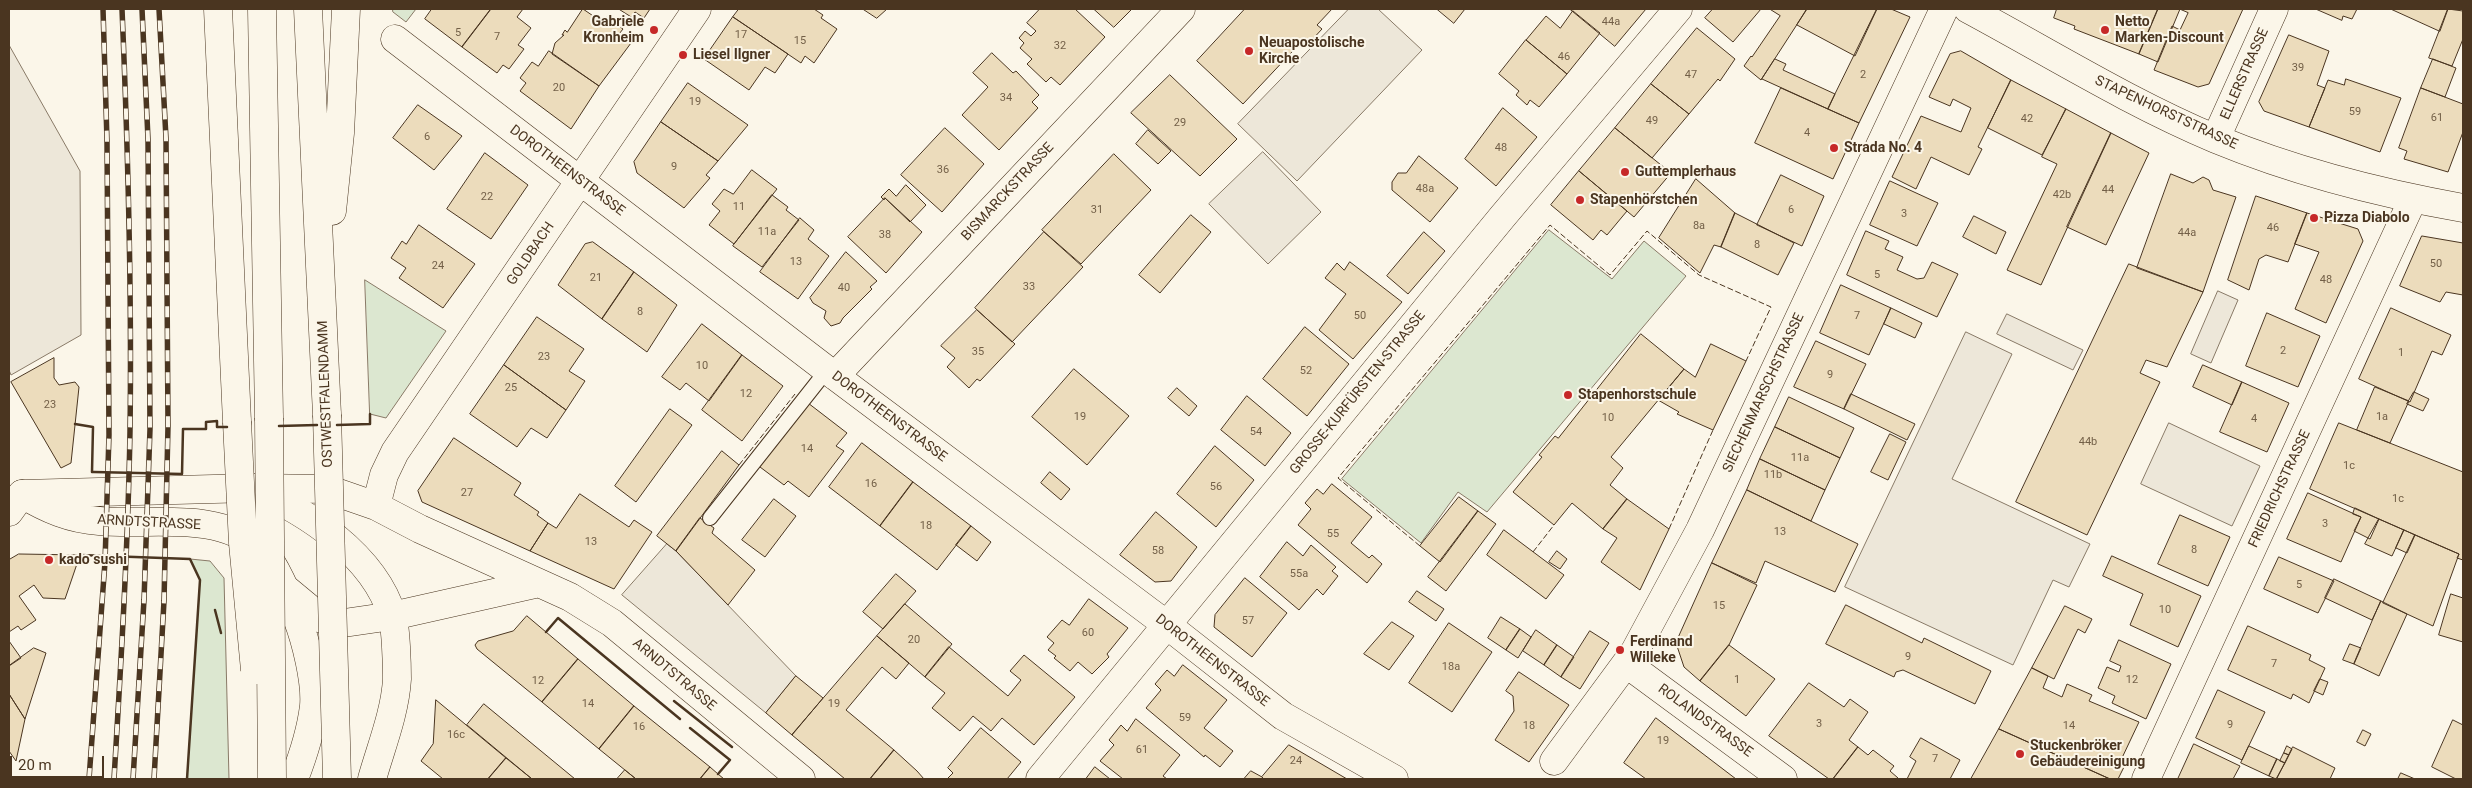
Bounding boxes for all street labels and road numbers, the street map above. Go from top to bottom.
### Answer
street label: ELLERSTRASSE [2217,26,2273,122]
street label: STAPENHORSTSTRASSE [2092,72,2240,154]
street label: DOROTHEENSTRASSE [506,122,628,220]
street label: BISMARCKSTRASSE [958,140,1058,244]
street label: GOLDBACH [504,219,558,289]
street label: GROSSE-KURFÜRSTEN-STRASSE [1287,308,1429,478]
street label: SIECHENMARSCHSTRASSE [1720,311,1808,475]
street label: OSTWESTFALENDAMM [315,320,337,468]
street label: DOROTHEENSTRASSE [828,368,950,466]
street label: FRIEDRICHSTRASSE [2245,428,2315,550]
street label: ARNDTSTRASSE [97,512,201,534]
street label: DOROTHEENSTRASSE [1152,611,1272,711]
street label: ARNDTSTRASSE [629,635,719,715]
street label: ROLANDSTRASSE [1654,681,1756,761]

